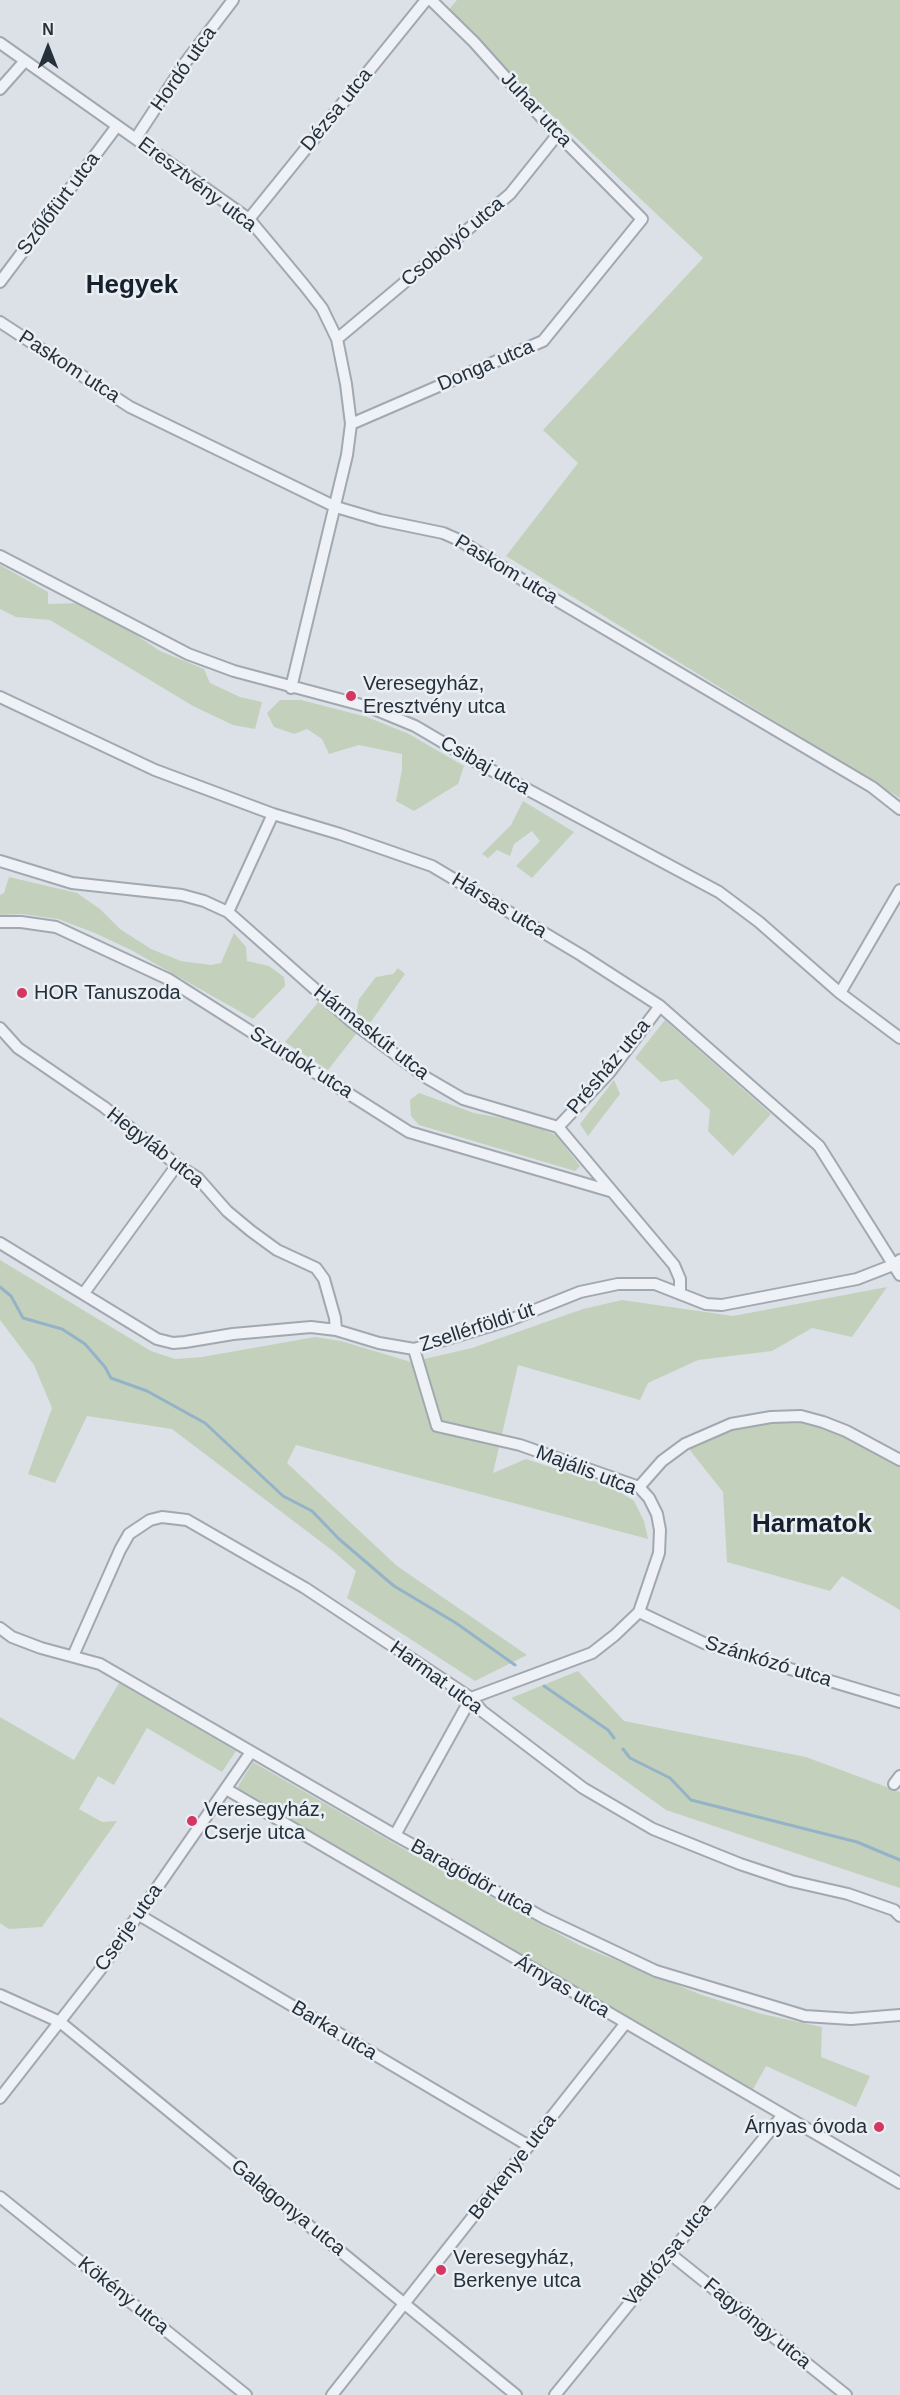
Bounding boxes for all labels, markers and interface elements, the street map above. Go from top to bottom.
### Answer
north arrow [18,18,78,78]
text: N [42,21,54,38]
street label: Hordó utca [146,22,222,116]
street label: Dézsa utca [296,64,378,156]
street label: Juhar utca [495,68,577,152]
street label: Eresztvény utca [133,133,261,237]
street label: Szőlőfürt utca [13,148,105,260]
street label: Csobolyó utca [397,192,509,292]
district label: Hegyek [86,270,178,302]
street label: Paskom utca [14,325,124,409]
street label: Donga utca [434,335,538,397]
street label: Paskom utca [450,530,562,610]
place label: Veresegyház, Eresztvény utca [363,672,505,719]
marker: Veresegyház, Eresztvény utca [344,689,358,703]
street label: Csibaj utca [436,732,534,800]
street label: Hársas utca [447,868,551,944]
street label: Hármaskút utca [308,980,434,1086]
place label: HOR Tanuszoda [34,981,181,1005]
marker: HOR Tanuszoda [15,986,29,1000]
street label: Présház utca [562,1015,656,1119]
street label: Szurdok utca [245,1022,357,1104]
street label: Hegyláb utca [102,1103,208,1193]
street label: Zsellérföldi út [417,1298,537,1358]
street label: Majális utca [532,1441,640,1501]
district label: Harmatok [752,1509,872,1541]
street label: Szánkózó utca [702,1631,834,1693]
street label: Harmat utca [385,1636,487,1720]
place label: Veresegyház, Cserje utca [204,1798,325,1845]
marker: Veresegyház, Cserje utca [185,1814,199,1828]
street label: Baragödör utca [406,1834,538,1922]
street label: Cserje utca [90,1880,168,1976]
street label: Árnyas utca [510,1950,614,2024]
street label: Barka utca [287,1996,381,2066]
street label: Berkenye utca [464,2109,562,2225]
place label: Árnyas óvoda [745,2115,867,2139]
marker: Árnyas óvoda [872,2120,886,2134]
street label: Galagonya utca [226,2155,350,2261]
street label: Vadrózsa utca [619,2198,717,2312]
place label: Veresegyház, Berkenye utca [453,2246,581,2293]
street label: Kökény utca [73,2252,173,2340]
marker: Veresegyház, Berkenye utca [434,2263,448,2277]
street label: Fagyöngy utca [698,2273,816,2375]

